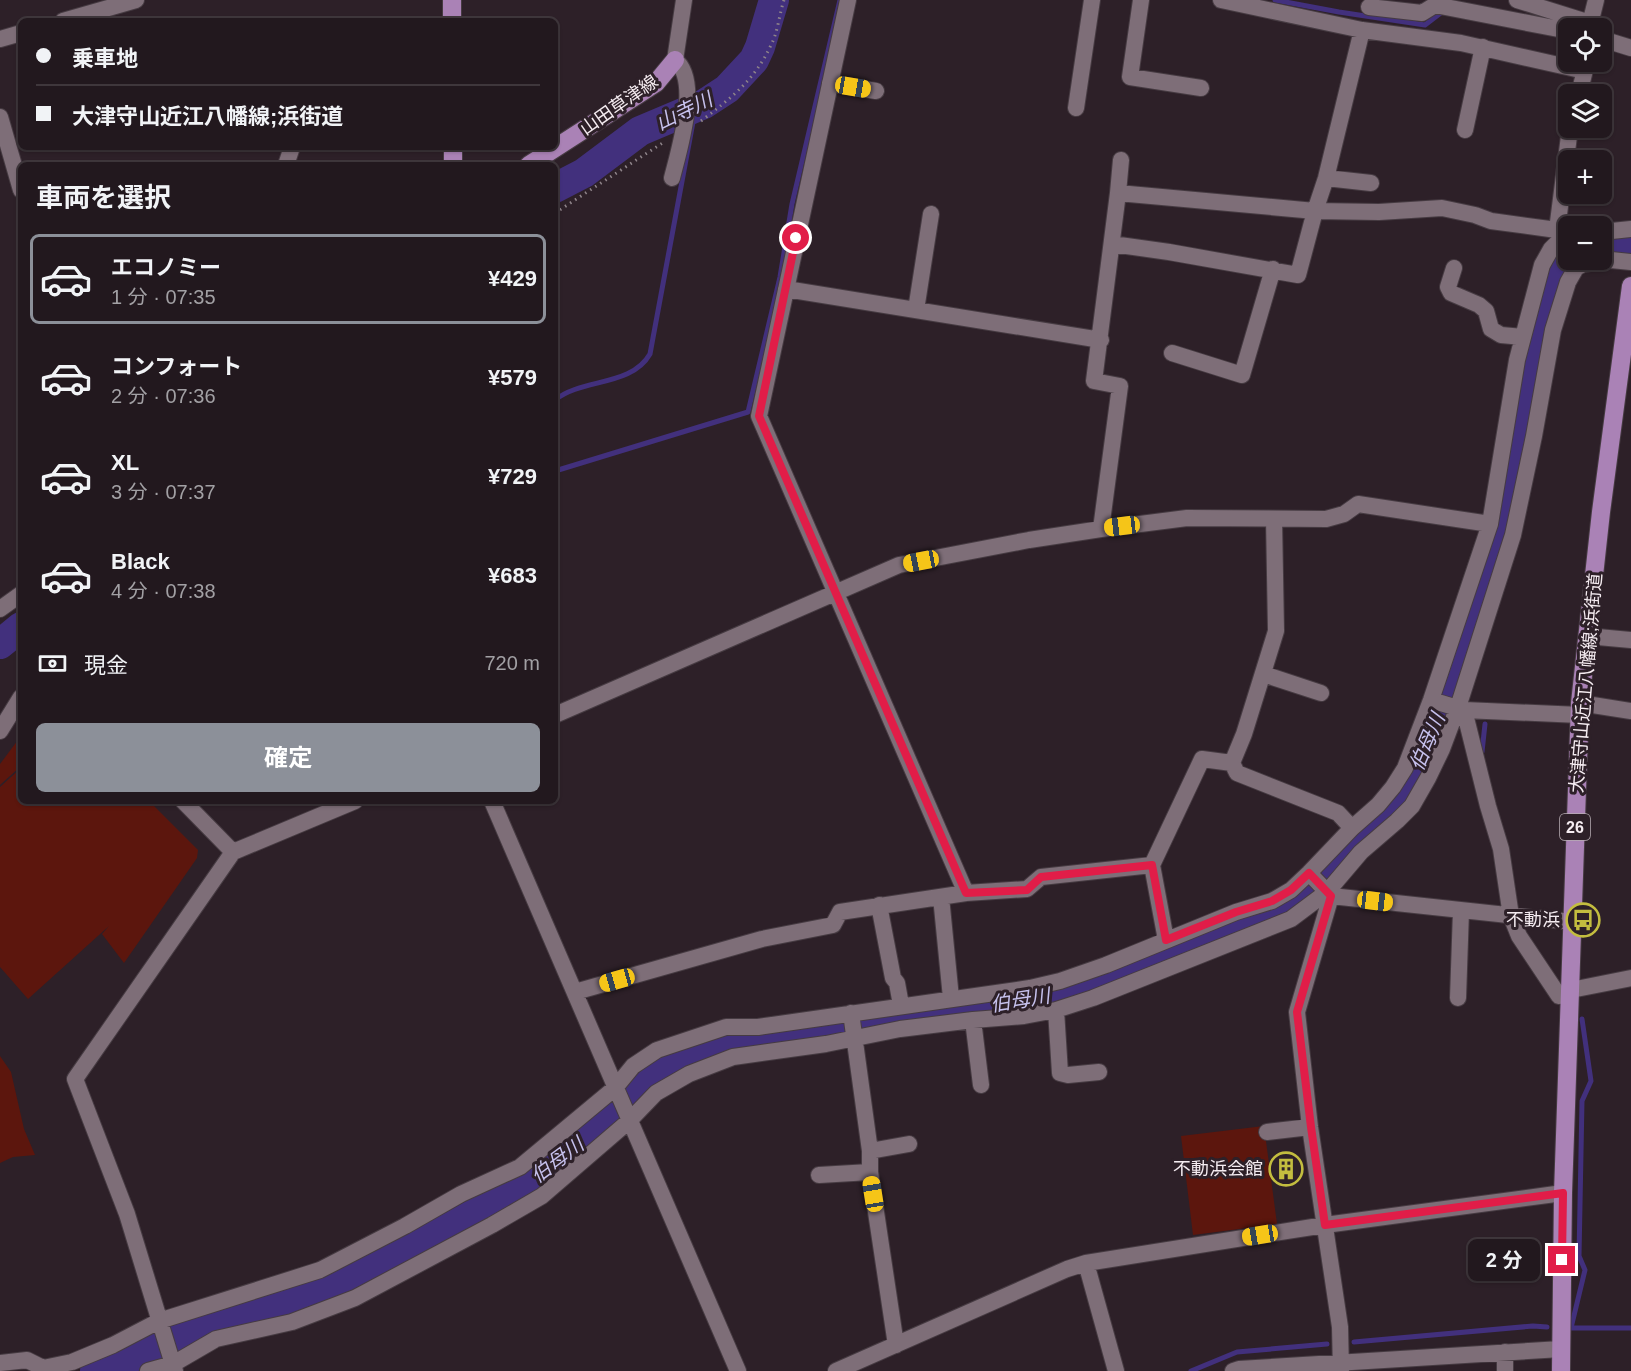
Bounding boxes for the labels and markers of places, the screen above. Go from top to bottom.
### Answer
bus stop icon: 不動浜 [1565,902,1601,938]
place label: 不動浜 [1506,910,1560,930]
building icon: 不動浜会館 [1268,1151,1304,1187]
place label: 不動浜会館 [1173,1159,1263,1179]

